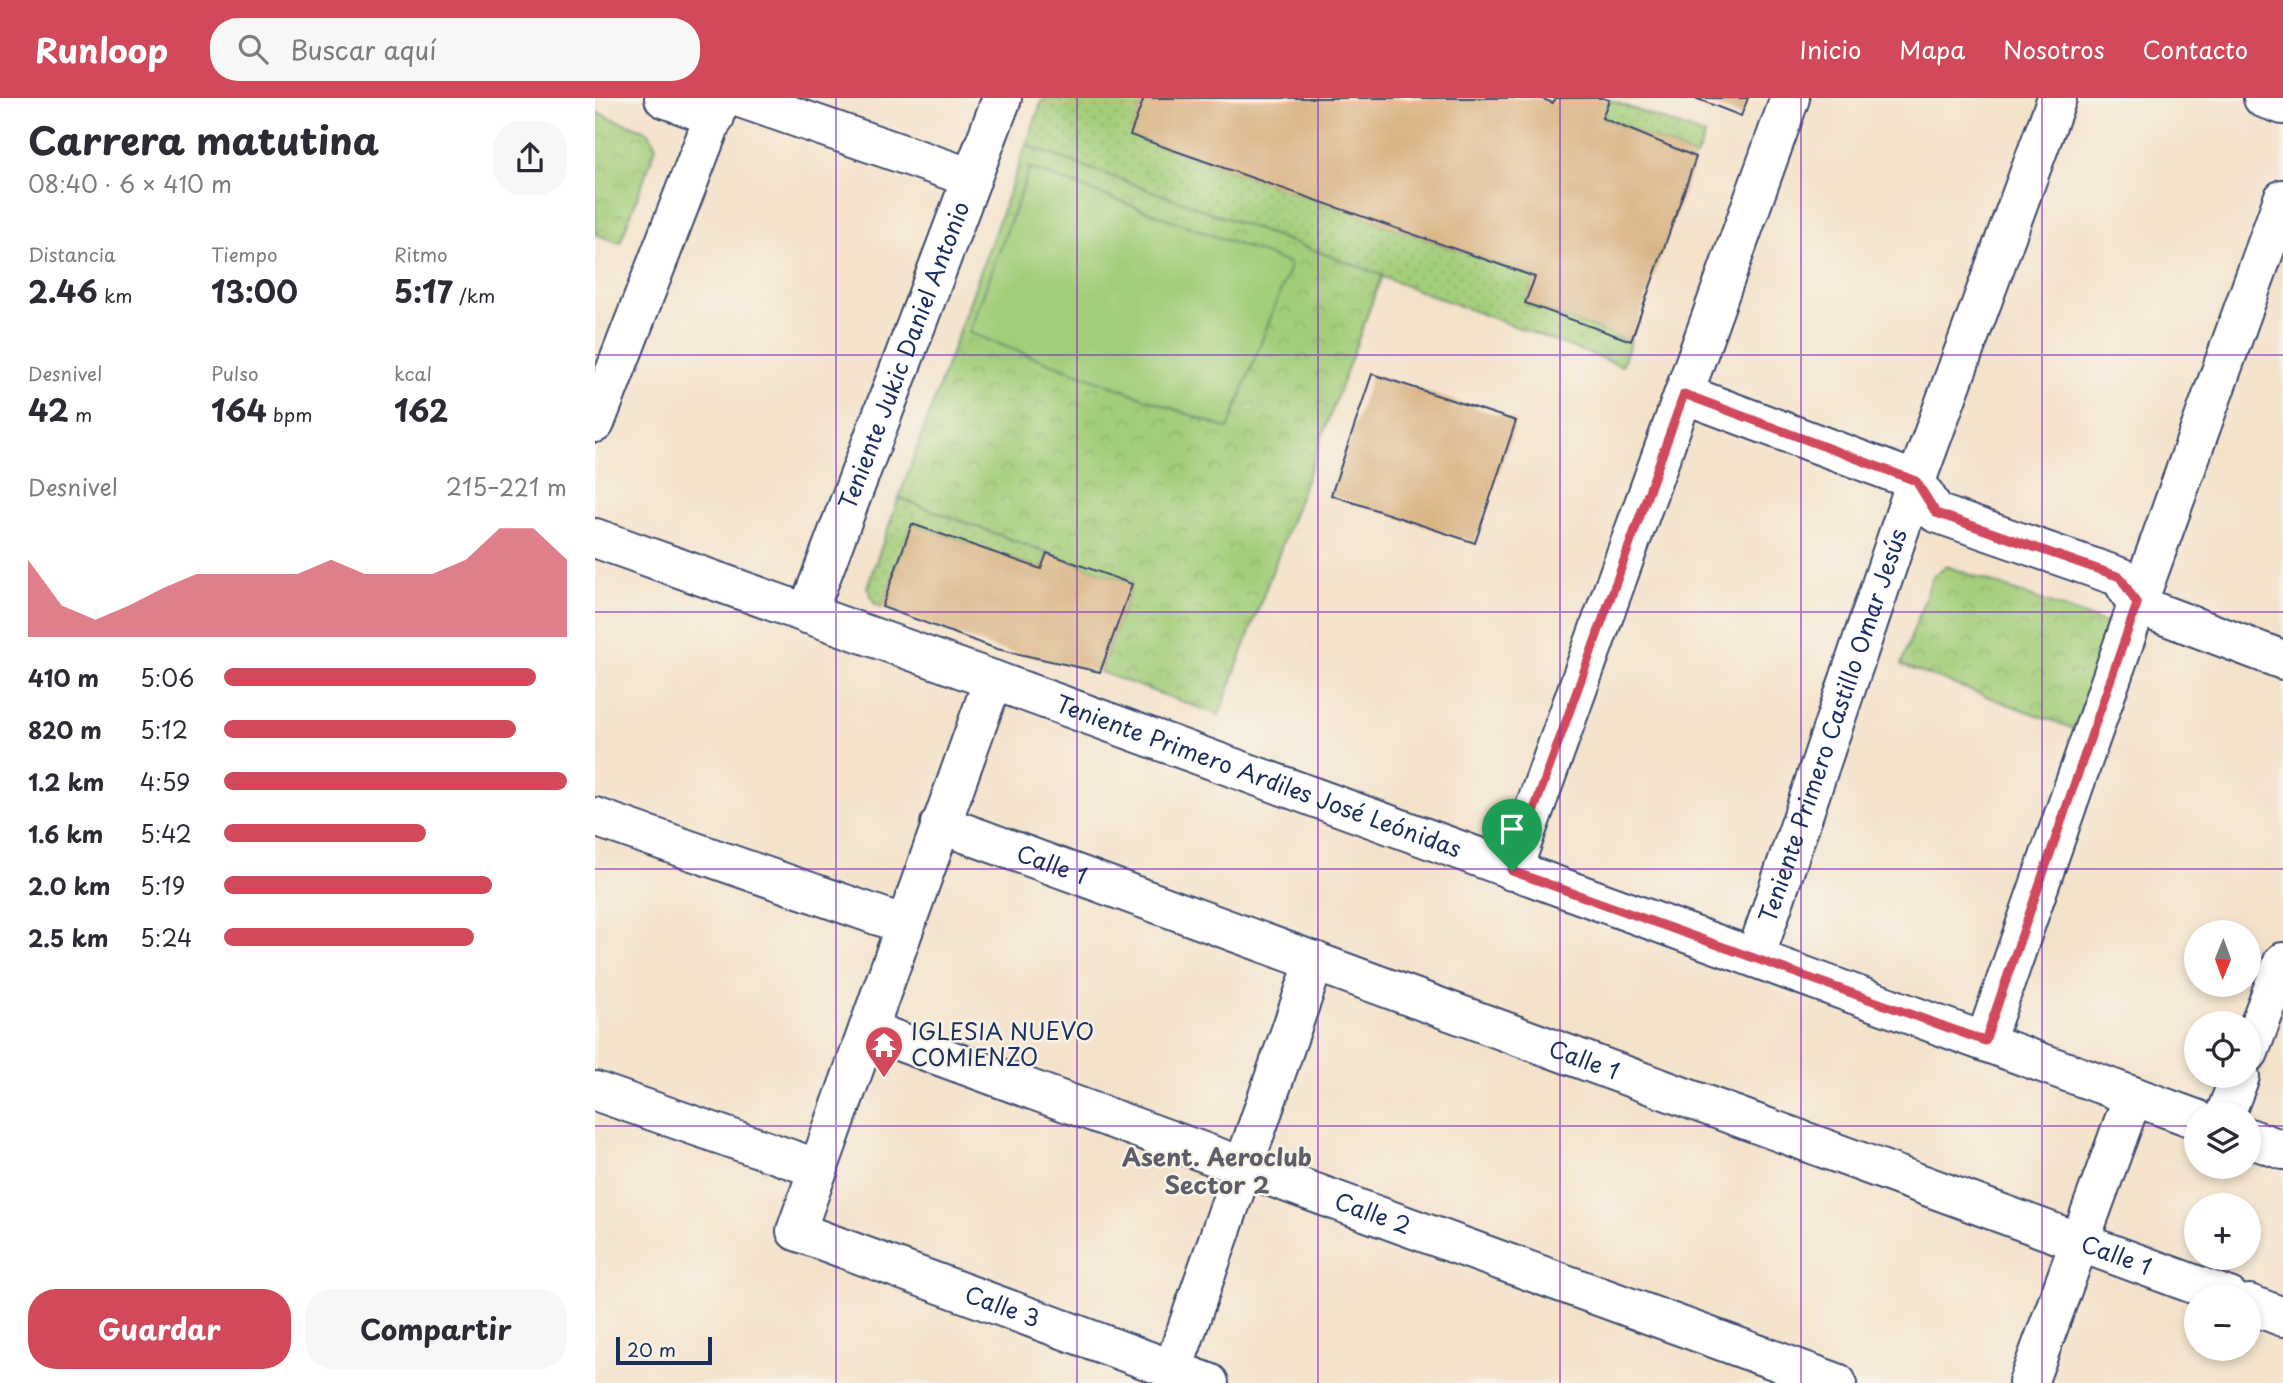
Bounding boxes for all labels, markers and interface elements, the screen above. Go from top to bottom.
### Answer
search box [210,18,700,81]
text: Runloop [35,24,168,74]
icon: search [234,30,272,68]
text: Buscar aquí [290,30,436,69]
text: Inicio [1800,31,1861,67]
text: Mapa [1899,31,1965,67]
text: Nosotros [2003,31,2105,67]
text: Contacto [2143,31,2248,67]
text: Carrera matutina [28,111,379,168]
button: share [493,121,567,195]
text: 08:40 · 6 × 410 m [28,166,232,201]
street label: Teniente Jukic Daniel Antonio [829,196,977,515]
text: Distancia [28,240,116,268]
text: Tiempo [211,240,278,268]
text: Ritmo [394,240,448,268]
text: 2.46 [28,268,98,313]
text: 13:00 [211,268,298,313]
text: 5:17 [394,268,453,313]
text: km [98,281,132,309]
text: /km [453,281,495,309]
text: Desnivel [28,359,102,387]
text: Pulso [211,359,259,387]
text: kcal [394,359,432,387]
text: 42 [28,387,69,432]
text: 164 [211,387,267,432]
text: 162 [394,387,448,432]
text: m [69,400,92,428]
text: bpm [267,400,312,428]
text: Desnivel [28,469,118,504]
text: 215–221 m [446,469,567,504]
street label: Teniente Primero Castillo Omar Jesús [1749,524,1915,927]
text: 410 m [28,660,99,695]
text: 5:06 [140,660,194,695]
street label: Teniente Primero Ardiles José Leónidas [1051,685,1467,866]
text: 820 m [28,712,102,747]
text: 5:12 [140,712,188,747]
text: 1.2 km [28,764,104,799]
text: 4:59 [140,764,190,799]
pin [1482,799,1542,871]
icon: arrive [1493,810,1531,848]
text: 1.6 km [28,816,103,851]
text: 5:42 [140,816,192,851]
street label: Calle 1 [1012,835,1092,893]
text: 2.0 km [28,868,110,903]
text: 5:19 [140,868,185,903]
text: 2.5 km [28,920,108,955]
text: 5:24 [140,920,192,955]
north arrow [2184,920,2261,998]
map controls [2184,920,2261,1361]
button: locate [2184,1011,2261,1088]
place label: IGLESIA NUEVO COMIENZO [911,1013,1094,1074]
temple icon: IGLESIA NUEVO COMIENZO [863,1024,905,1079]
street label: Calle 1 [1544,1030,1625,1088]
button: layers [2184,1102,2261,1179]
district label: Asent. Aeroclub Sector 2 [1122,1138,1312,1202]
street label: Calle 2 [1330,1182,1416,1242]
button: + [2184,1193,2261,1270]
street label: Calle 1 [2077,1225,2157,1283]
street label: Calle 3 [960,1276,1045,1335]
button: − [2184,1284,2261,1361]
button: Guardar [28,1289,291,1369]
button: Compartir [305,1289,567,1369]
scale bar [616,1334,712,1366]
text: 20 m [627,1335,676,1363]

